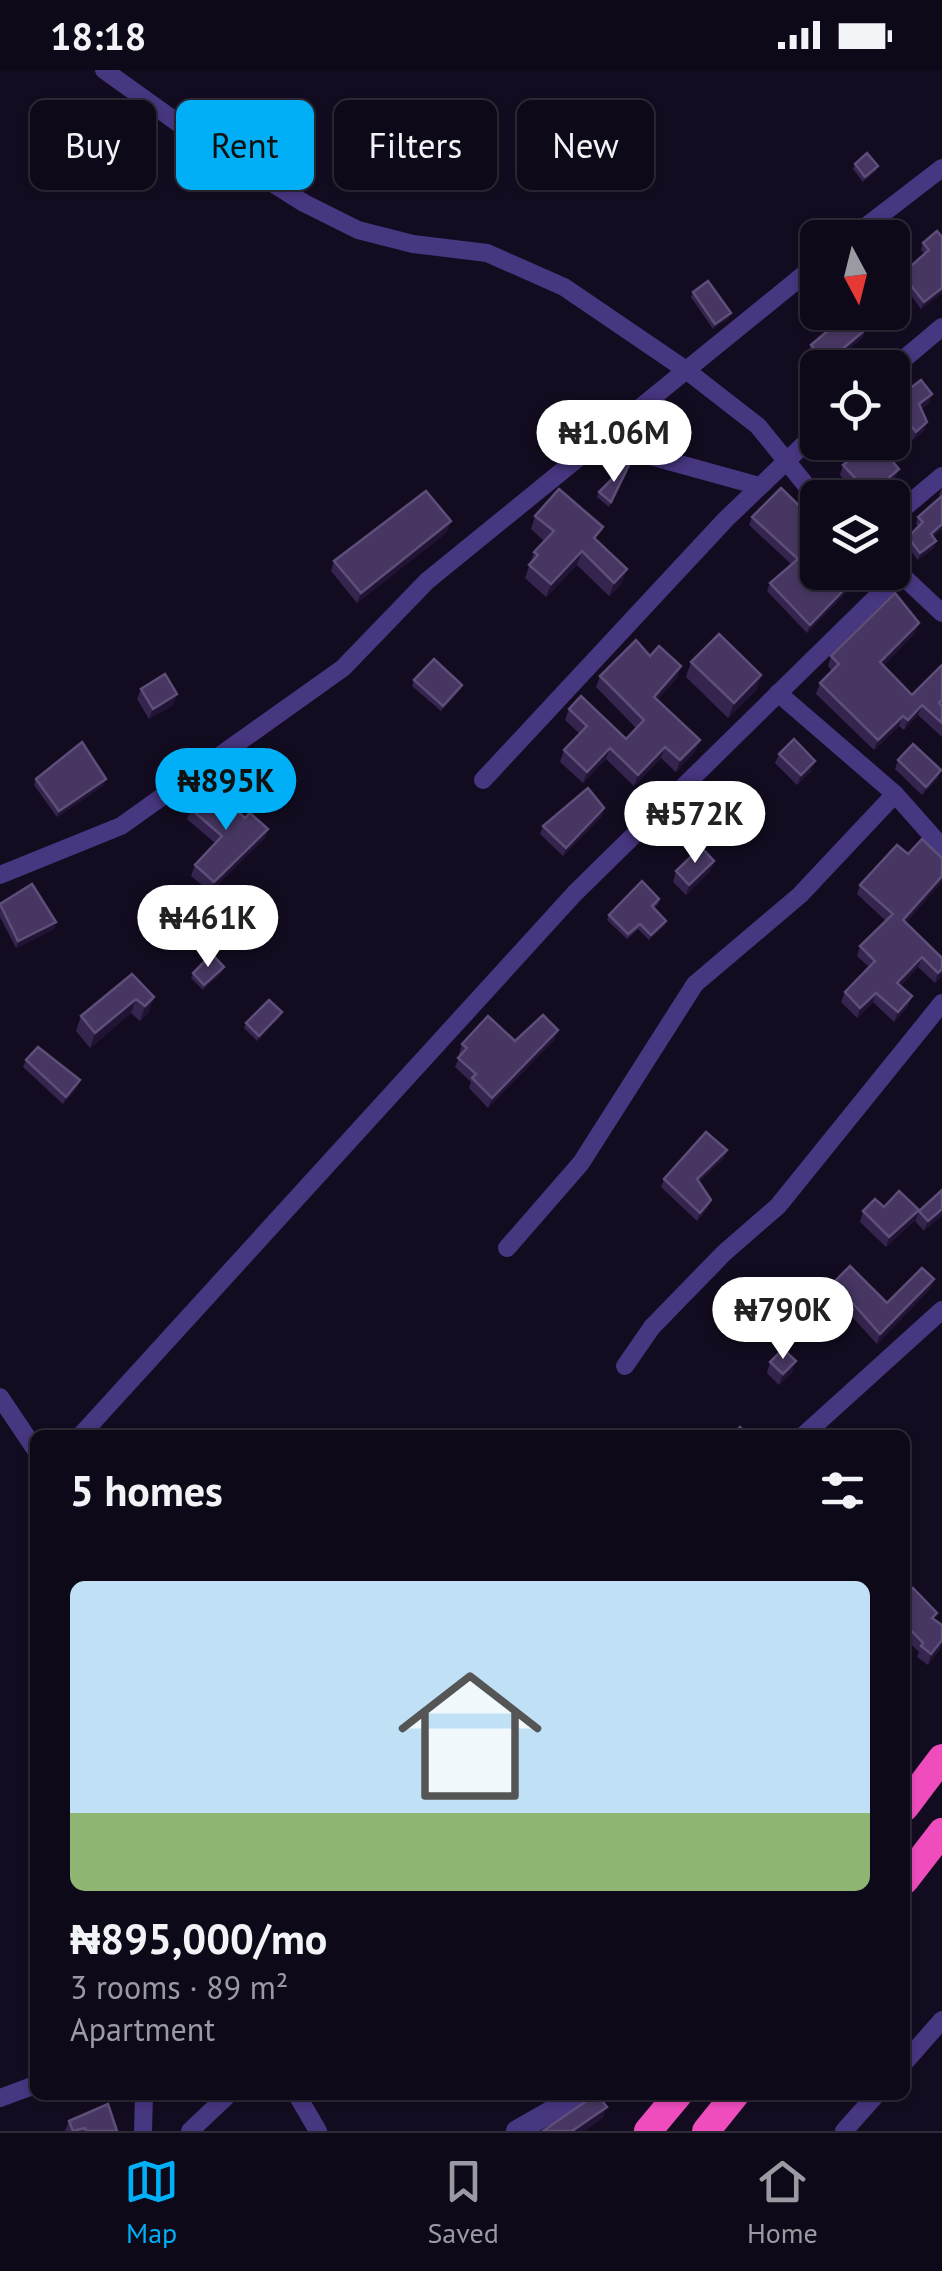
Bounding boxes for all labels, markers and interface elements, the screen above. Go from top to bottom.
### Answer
text: 18:18 [50,11,146,60]
chip: Buy [30,100,156,190]
chip: Rent [176,100,314,190]
chip: Filters [334,100,497,190]
chip: New [517,100,654,190]
north arrow [800,220,910,330]
map controls [800,220,910,590]
button: locate [800,350,910,460]
pin: ₦1.06M [533,400,695,485]
text: ₦1.06M [558,411,670,453]
button: layers [800,480,910,590]
pin: ₦895K [156,748,296,833]
text: ₦895K [177,759,275,801]
pin: ₦572K [625,781,765,866]
text: ₦572K [646,792,744,834]
pin: ₦461K [138,885,278,970]
text: ₦461K [159,896,257,938]
pin: ₦790K [713,1277,853,1362]
text: ₦790K [734,1288,832,1330]
text: 5 homes [70,1463,223,1518]
icon: filters [815,1463,870,1518]
icon: home [380,1646,560,1826]
text: ₦895,000/mo [70,1911,327,1966]
text: 3 rooms · 89 m² [70,1966,288,2008]
text: Apartment [70,2008,215,2050]
tab: Map [124,2154,179,2251]
tab: Saved [427,2154,499,2251]
tab: Home [747,2154,818,2251]

